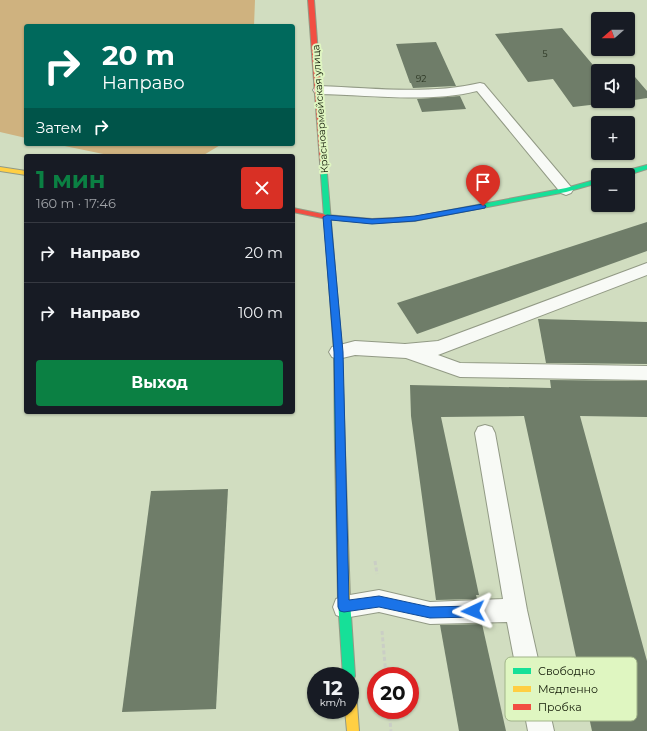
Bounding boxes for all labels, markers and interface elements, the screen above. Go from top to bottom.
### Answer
north arrow [591,12,635,56]
map controls [591,12,635,212]
text: 20 m [102,38,175,72]
icon: right [36,40,88,92]
street label: Красноармейская улица [309,44,331,174]
house number: 5 [542,48,548,59]
button: sound [591,64,635,108]
text: Направо [102,72,185,94]
house number: 92 [416,73,426,84]
icon: right [90,116,112,138]
button: + [591,116,635,160]
text: Затем [36,118,82,137]
text: 1 мин [36,165,105,194]
pin [466,165,500,206]
button: close [241,167,283,209]
button: − [591,168,635,212]
icon: arrive [472,171,494,193]
text: 160 m · 17:46 [36,195,116,211]
icon: right [36,242,58,264]
text: Направо [70,243,140,262]
text: 20 m [245,243,283,262]
icon: right [36,302,58,324]
text: Направо [70,303,140,322]
text: 100 m [238,303,283,322]
button: Выход [36,360,283,406]
position arrow [452,590,494,632]
legend [505,657,637,721]
text: Свободно [538,664,595,678]
speed limit sign: 20 [367,667,419,719]
text: 12 [323,676,343,700]
text: Медленно [538,682,598,696]
text: km/h [320,696,346,709]
text: Пробка [538,700,582,714]

